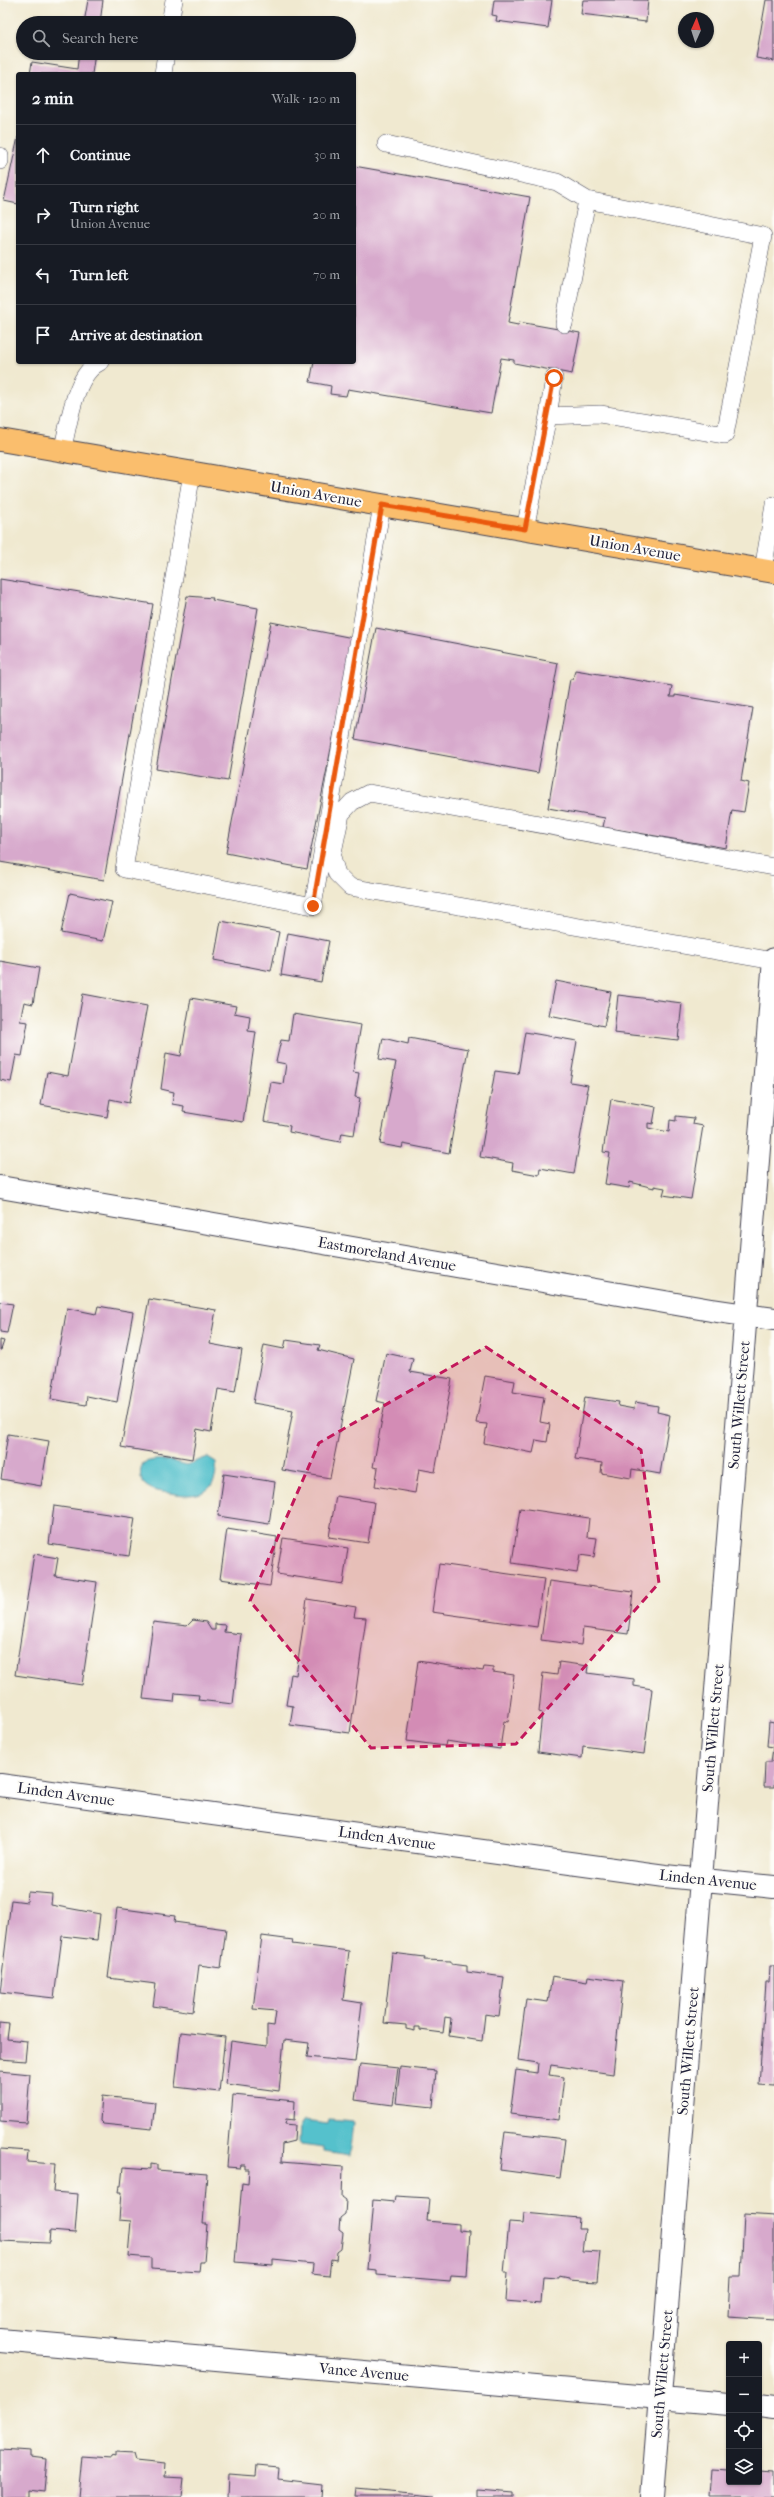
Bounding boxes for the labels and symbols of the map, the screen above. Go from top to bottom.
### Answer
north arrow [678,12,714,48]
route start [545,369,563,387]
street label: Union Avenue [269,477,364,511]
street label: Union Avenue [588,531,683,565]
route end [304,897,322,915]
street label: Eastmoreland Avenue [316,1233,458,1275]
street label: South Willett Street [724,1339,754,1470]
street label: South Willett Street [698,1662,728,1793]
street label: Linden Avenue [16,1778,116,1810]
street label: Linden Avenue [337,1822,437,1854]
street label: Linden Avenue [658,1866,758,1894]
street label: South Willett Street [673,1985,703,2116]
street label: South Willett Street [647,2308,677,2439]
street label: Vance Avenue [317,2359,410,2385]

